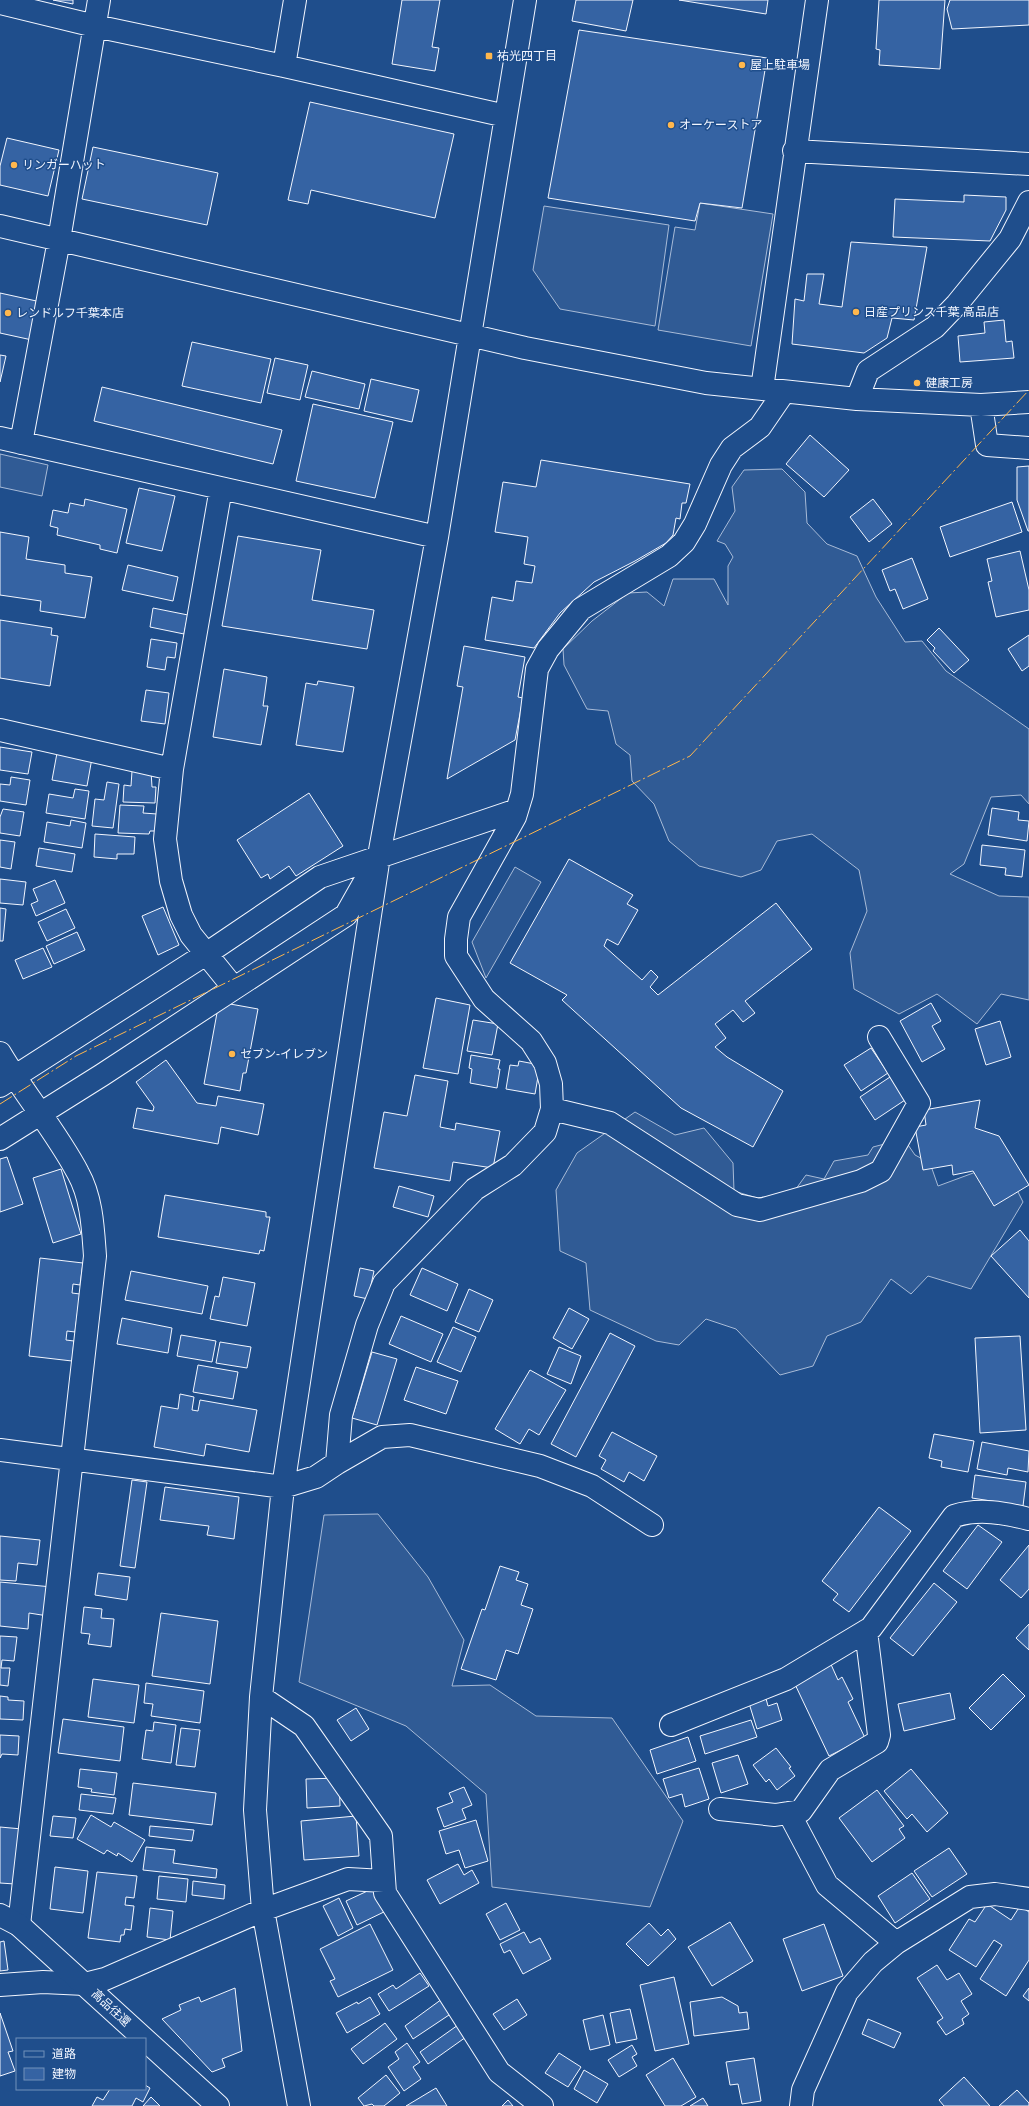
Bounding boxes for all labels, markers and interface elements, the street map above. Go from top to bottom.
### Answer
place label: 祐光四丁目 [497,49,557,63]
marker: 祐光四丁目 [484,51,494,61]
place label: 屋上駐車場 [750,58,810,72]
marker: 屋上駐車場 [737,60,747,70]
place label: オーケーストア [679,118,762,132]
marker: オーケーストア [666,120,676,130]
place label: リンガーハット [22,158,106,172]
marker: リンガーハット [9,160,19,170]
place label: 日産プリンス千葉 高品店 [864,305,999,319]
place label: レンドルフ千葉本店 [16,306,124,320]
marker: 日産プリンス千葉 高品店 [851,307,861,317]
marker: レンドルフ千葉本店 [3,308,13,318]
place label: 健康工房 [925,376,973,390]
marker: 健康工房 [912,378,922,388]
place label: セブン-イレブン [240,1047,328,1061]
marker: セブン-イレブン [227,1049,237,1059]
street label: 高品往還 [89,1987,133,2029]
legend [16,2038,146,2090]
text: 道路 [52,2047,76,2061]
text: 建物 [52,2067,76,2081]

